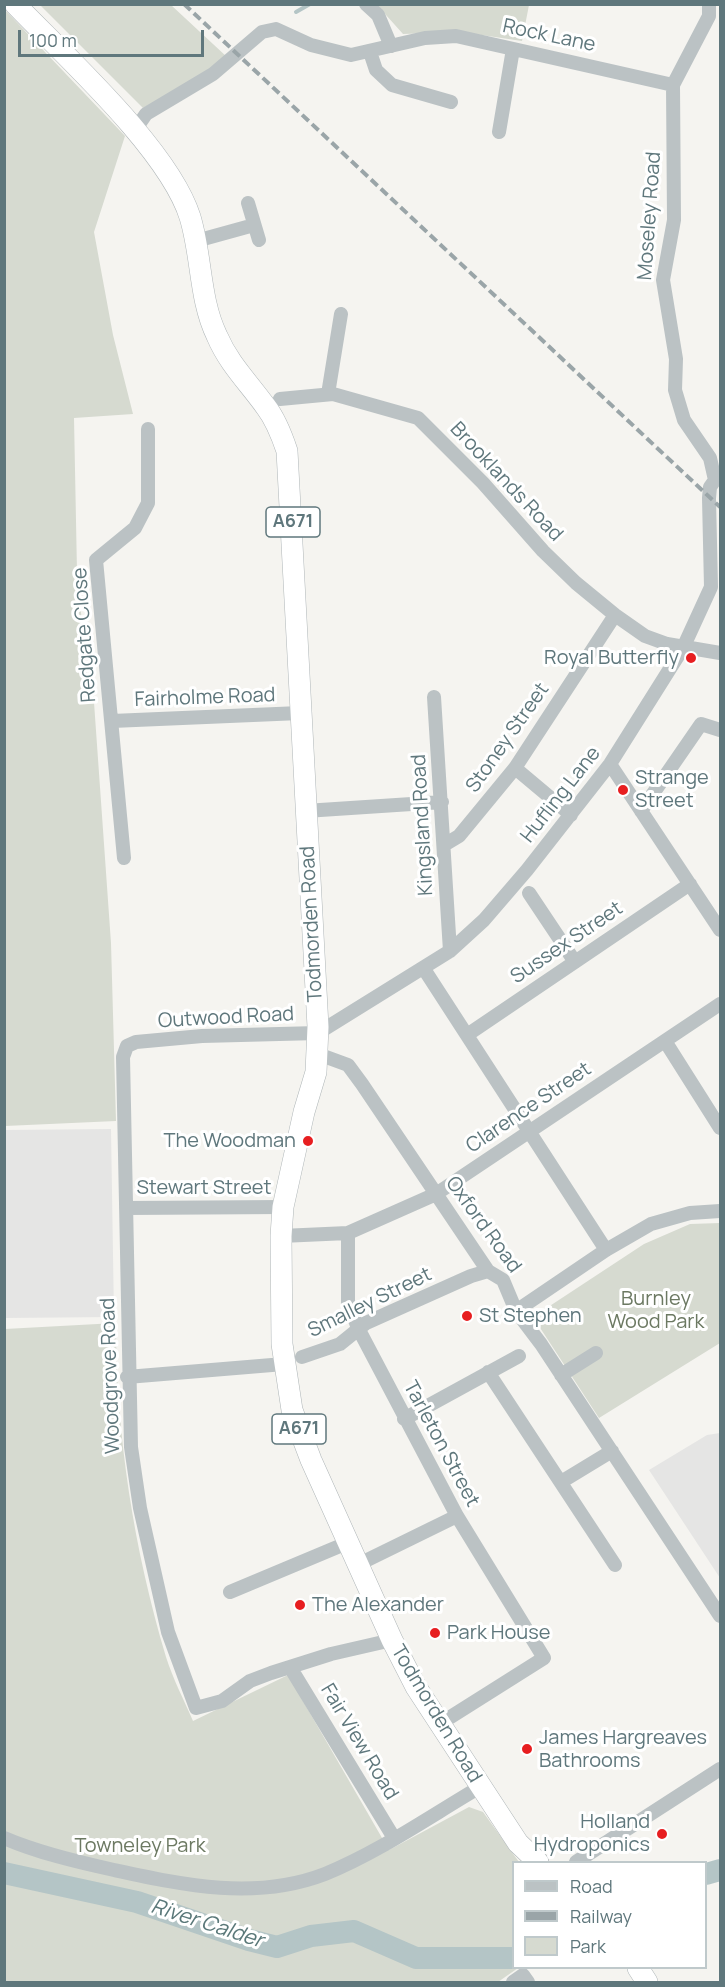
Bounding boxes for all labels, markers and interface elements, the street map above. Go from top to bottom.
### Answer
street label: Rock Lane [500,14,598,58]
scale bar [21,18,207,56]
text: 100 m [29,28,77,52]
street label: Moseley Road [634,151,666,281]
street label: Brooklands Road [445,417,567,547]
road number: A671 [266,507,320,537]
street label: Redgate Close [68,567,102,703]
place label: Royal Butterfly [544,646,679,670]
marker: Royal Butterfly [684,651,698,665]
street label: Stoney Street [461,679,555,797]
street label: Fairholme Road [134,684,276,712]
street label: Hufling Lane [516,742,606,848]
street label: Kingsland Road [407,754,439,896]
place label: Strange Street [635,766,709,813]
marker: Strange Street [616,783,630,797]
street label: Todmorden Road [296,845,328,1003]
street label: Sussex Street [506,897,628,989]
street label: Outwood Road [157,1002,295,1034]
street label: Clarence Street [462,1057,596,1159]
place label: The Woodman [164,1129,296,1153]
marker: The Woodman [301,1134,315,1148]
street label: Oxford Road [440,1172,526,1278]
street label: Stewart Street [136,1176,272,1200]
street label: Smalley Street [304,1263,436,1343]
park label: Burnley Wood Park [608,1287,704,1334]
street label: Woodgrove Road [96,1298,126,1454]
place label: St Stephen [479,1304,582,1328]
marker: St Stephen [460,1309,474,1323]
street label: Tarleton Street [398,1377,484,1511]
road number: A671 [272,1414,326,1444]
place label: The Alexander [312,1593,444,1617]
marker: The Alexander [293,1598,307,1612]
place label: Park House [447,1621,550,1645]
marker: Park House [428,1626,442,1640]
street label: Todmorden Road [385,1641,487,1787]
street label: Fair View Road [315,1680,403,1804]
place label: James Hargreaves Bathrooms [539,1726,707,1773]
marker: James Hargreaves Bathrooms [520,1742,534,1756]
place label: Holland Hydroponics [534,1810,650,1857]
marker: Holland Hydroponics [655,1827,669,1841]
park label: Towneley Park [74,1834,206,1858]
legend [512,1861,707,1969]
text: Road [570,1874,613,1898]
water label: River Calder [148,1894,266,1954]
text: Railway [570,1904,632,1928]
text: Park [570,1934,606,1958]

